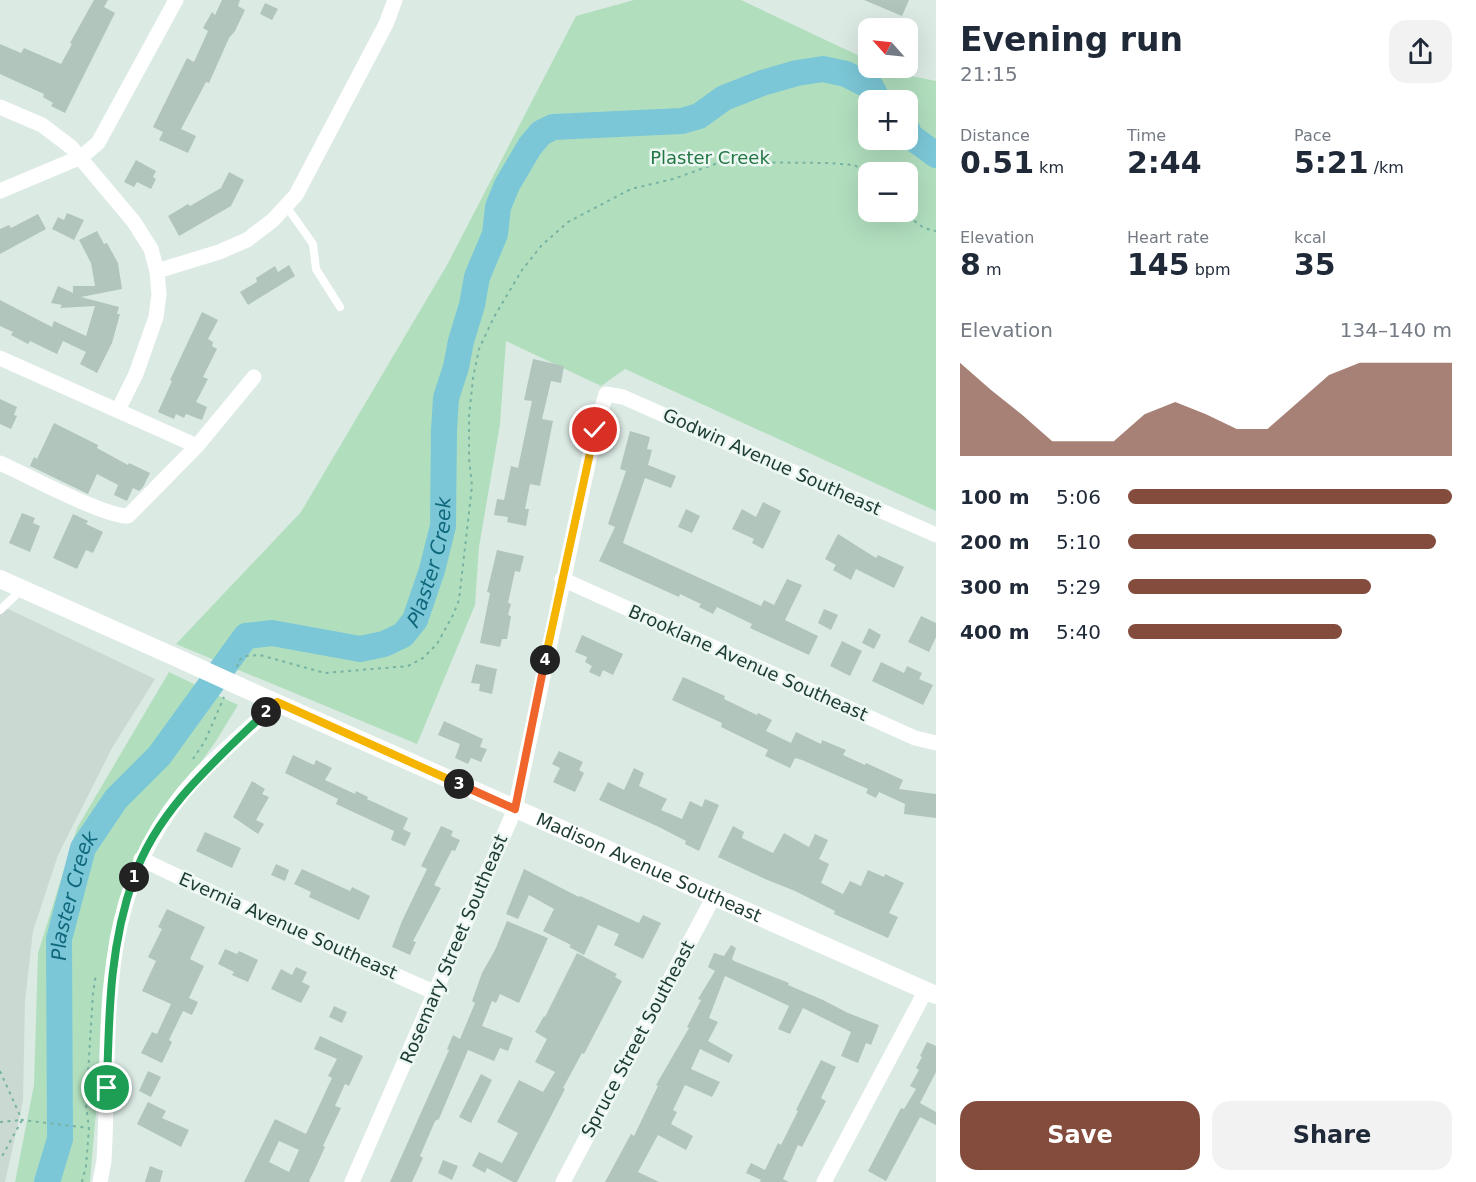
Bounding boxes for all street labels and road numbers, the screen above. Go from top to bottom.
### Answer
street label: Godwin Avenue Southeast [660,404,885,519]
street label: Brooklane Avenue Southeast [625,600,871,725]
street label: Madison Avenue Southeast [533,808,765,926]
street label: Rosemary Street Southeast [396,831,511,1066]
street label: Evernia Avenue Southeast [176,868,401,983]
street label: Spruce Street Southeast [577,937,698,1141]

